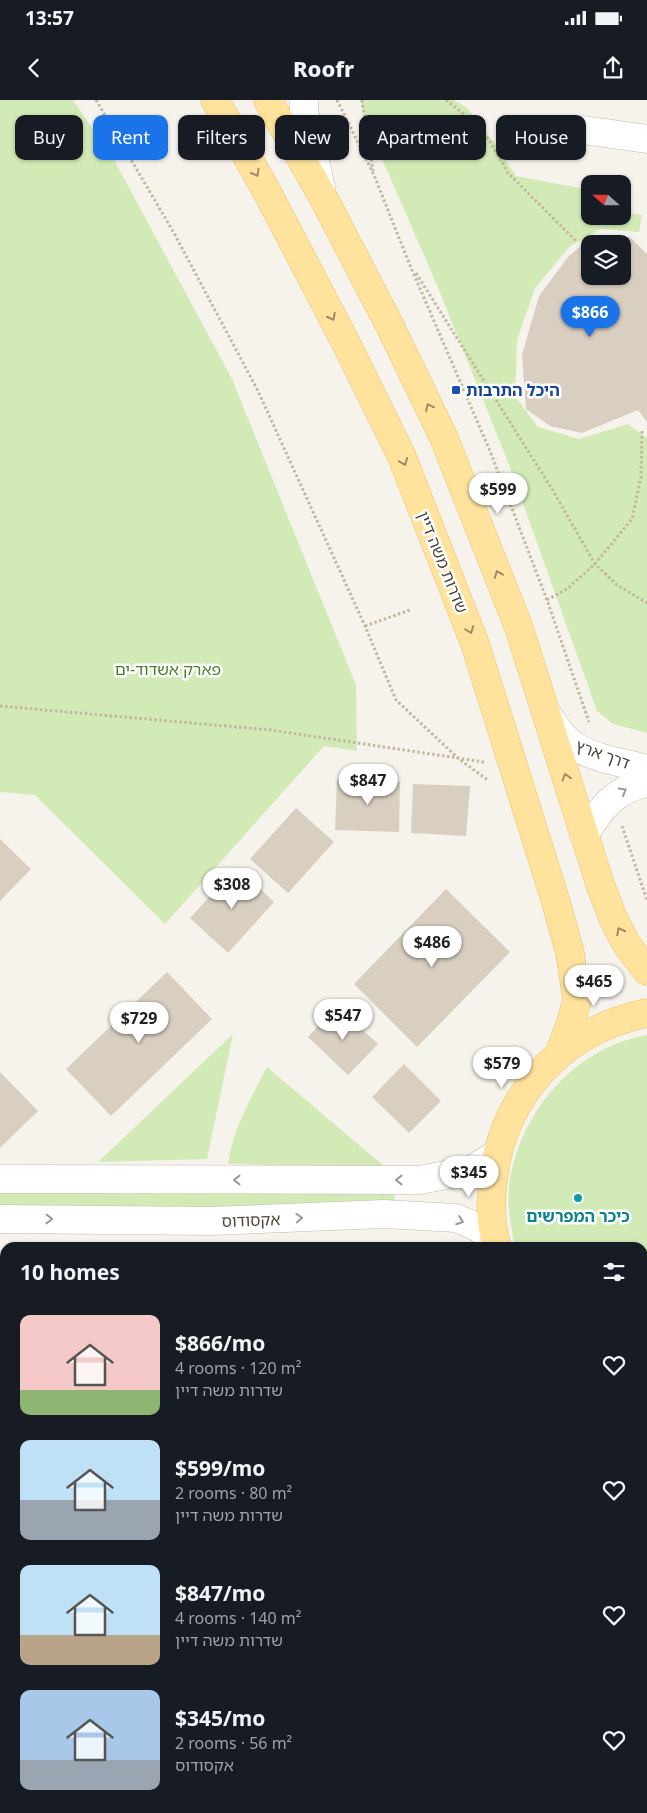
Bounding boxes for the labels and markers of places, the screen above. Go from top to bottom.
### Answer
pin: $866 [560,296,620,338]
place label: היכל התרבות [466,379,560,401]
marker: היכל התרבות [450,384,462,396]
pin: $599 [468,472,528,515]
pin: $847 [338,764,398,806]
pin: $308 [202,868,262,910]
pin: $486 [402,926,462,968]
pin: $465 [564,964,624,1007]
pin: $547 [313,998,373,1041]
pin: $729 [109,1002,169,1044]
pin: $579 [472,1046,532,1089]
pin: $345 [439,1156,499,1198]
marker: כיכר המפרשים [572,1192,584,1204]
place label: כיכר המפרשים [526,1205,630,1227]

